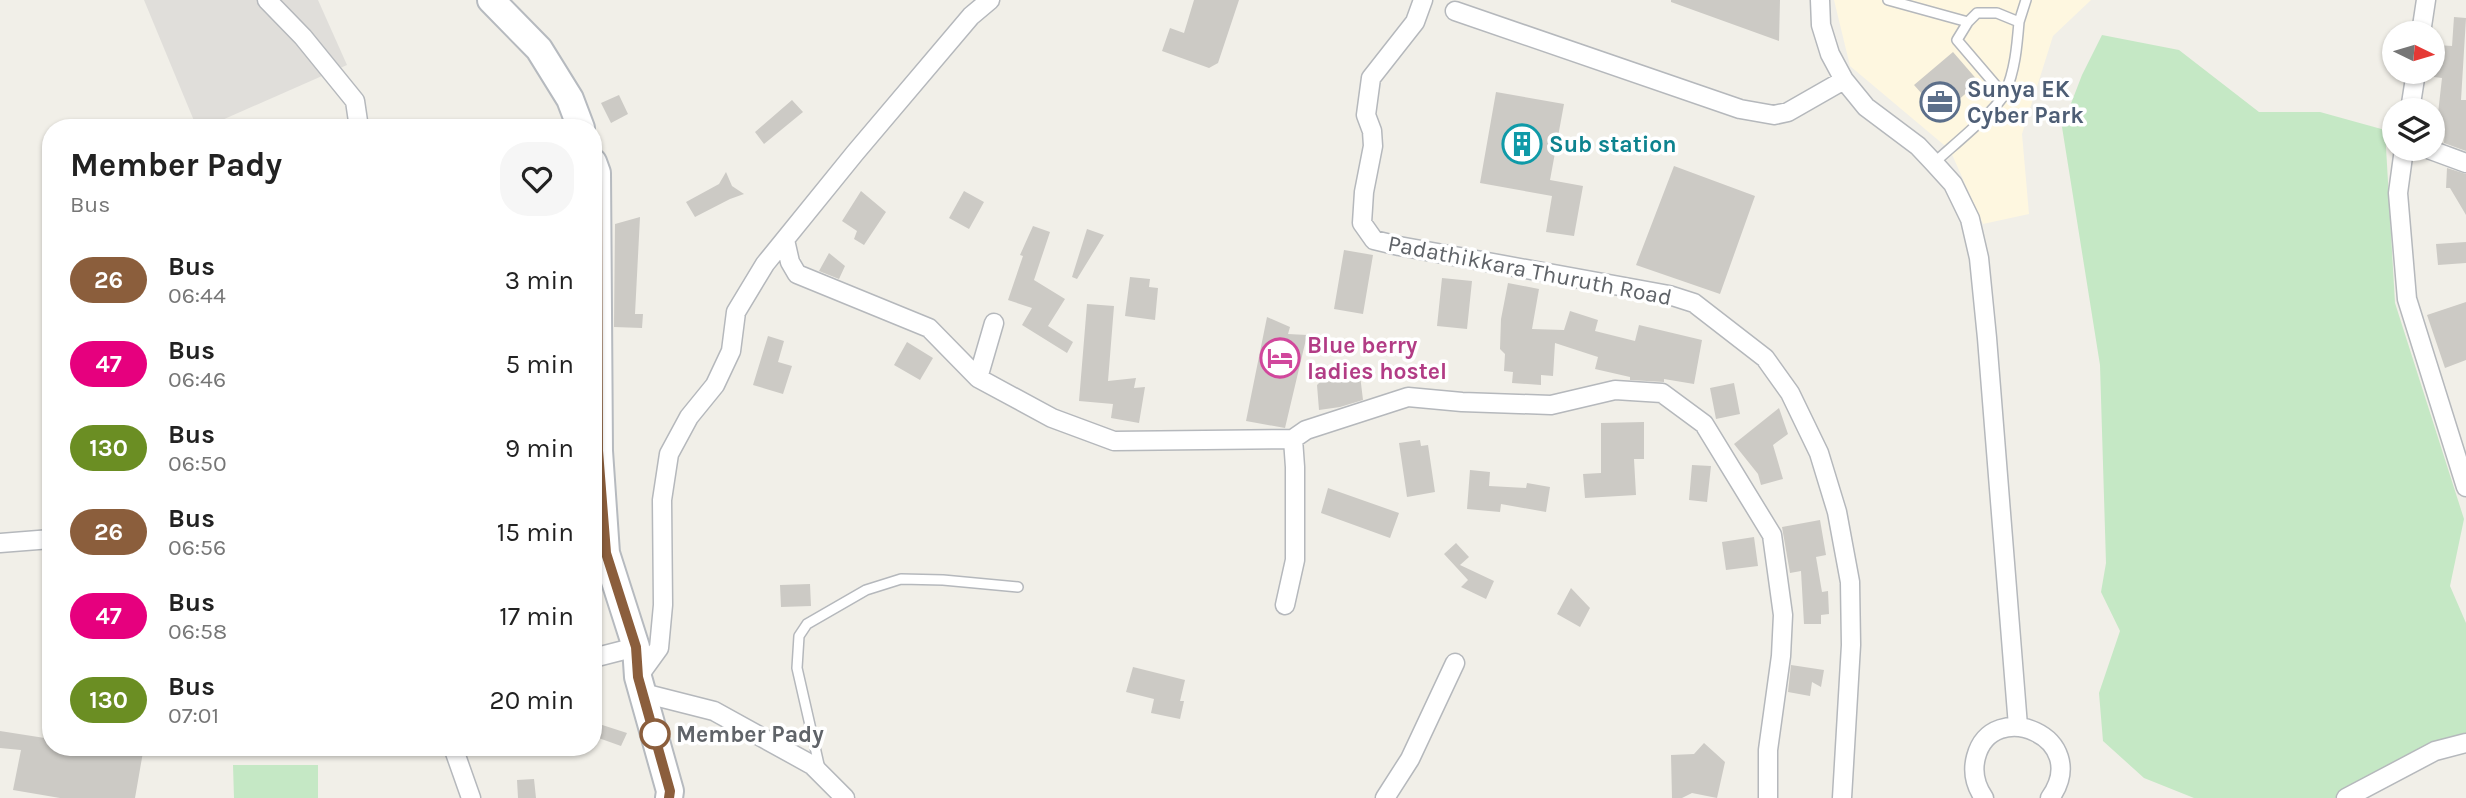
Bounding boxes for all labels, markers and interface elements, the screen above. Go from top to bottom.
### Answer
north arrow [2382,21,2445,84]
map controls [2382,21,2445,161]
place label: Sunya EK Cyber Park [1967,76,2084,129]
office icon: Sunya EK Cyber Park [1919,81,1961,123]
button: layers [2382,98,2445,161]
building icon: Sub station [1501,123,1543,165]
place label: Sub station [1549,131,1677,158]
button: heart [500,142,574,216]
text: Member Pady [70,146,282,184]
text: Bus [70,191,110,218]
street label: Padathikkara Thuruth Road [1386,230,1674,311]
text: Bus [168,251,215,282]
text: 3 min [505,265,574,296]
text: 26 [94,266,123,294]
text: 06:44 [168,282,226,309]
place label: Blue berry ladies hostel [1307,332,1447,385]
text: Bus [168,335,215,366]
hotel icon: Blue berry ladies hostel [1259,337,1301,379]
text: 5 min [505,349,574,380]
text: 47 [95,350,122,378]
text: 06:46 [168,366,226,393]
text: Bus [168,419,215,450]
text: 9 min [505,433,574,464]
text: 130 [89,434,128,462]
text: 06:50 [168,450,227,477]
text: Bus [168,503,215,534]
text: 15 min [497,517,574,548]
text: 26 [94,518,123,546]
text: 06:56 [168,534,226,561]
text: Bus [168,587,215,618]
text: 17 min [499,601,574,632]
text: 47 [95,602,122,630]
text: 06:58 [168,618,227,645]
text: Bus [168,671,215,702]
text: 20 min [490,685,574,716]
text: 130 [89,686,128,714]
text: 07:01 [168,702,219,729]
marker: Member Pady [640,719,670,749]
place label: Member Pady [676,721,824,748]

